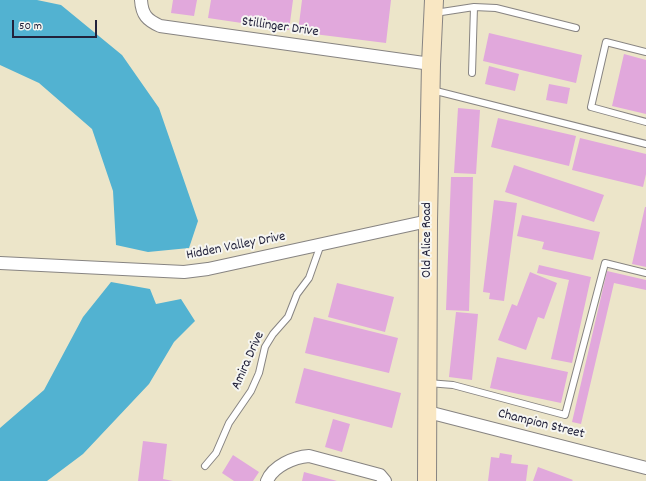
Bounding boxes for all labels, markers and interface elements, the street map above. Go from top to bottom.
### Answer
scale bar [14,12,99,38]
street label: Stillinger Drive [241,14,319,42]
text: 50 m [19,18,42,35]
street label: Old Alice Road [420,202,436,278]
street label: Hidden Valley Drive [185,229,287,265]
street label: Amira Drive [229,329,269,393]
street label: Champion Street [496,406,586,444]

